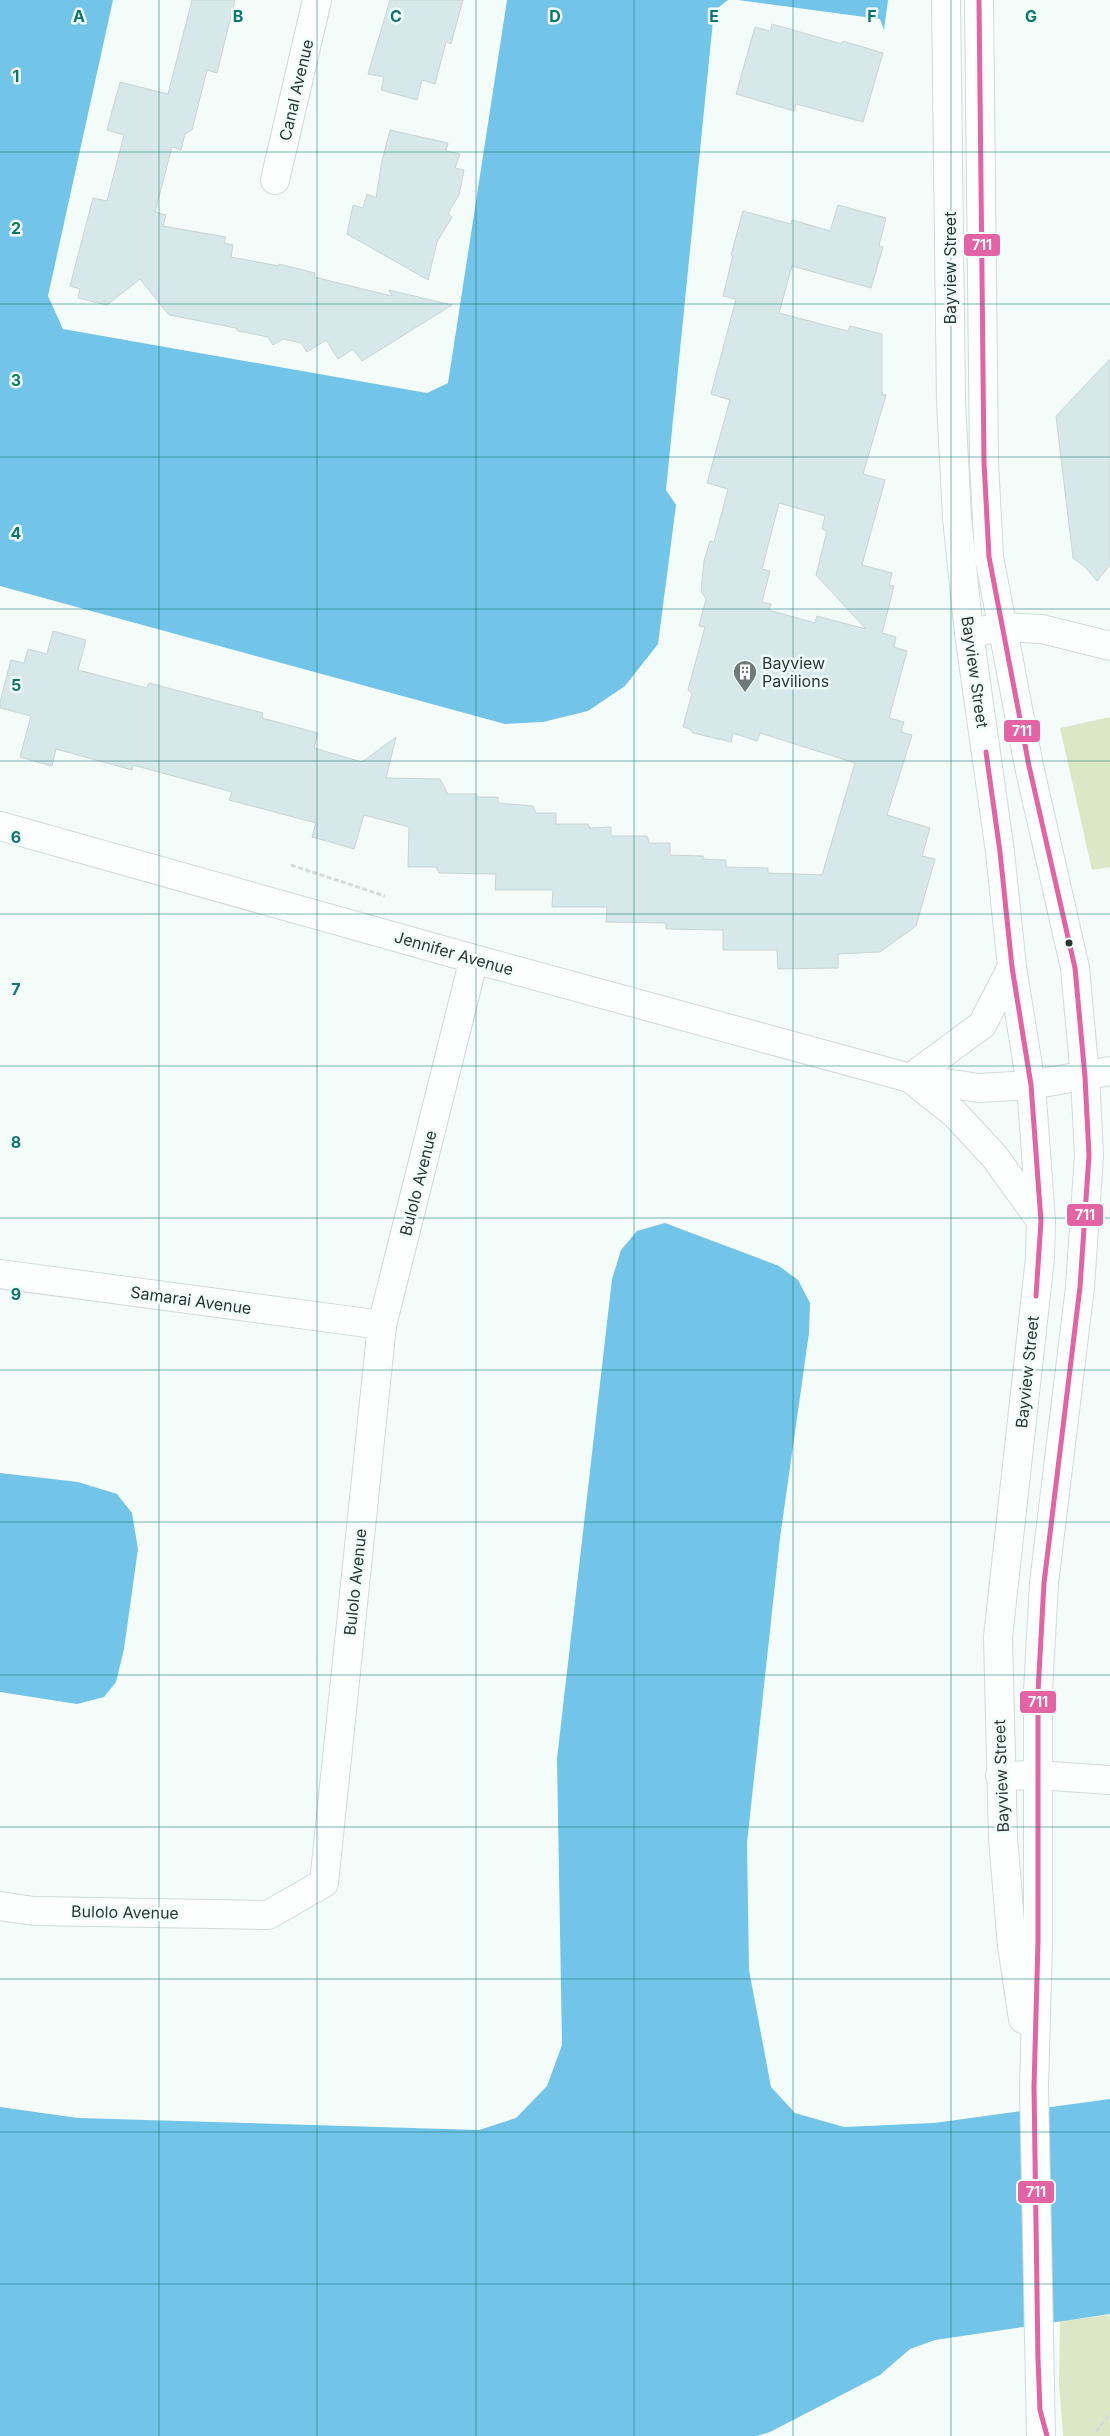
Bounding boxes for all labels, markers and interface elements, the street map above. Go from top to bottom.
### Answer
text: A [73,6,85,26]
text: B [233,6,243,26]
text: C [390,6,402,26]
text: D [549,6,561,26]
text: E [709,6,719,26]
text: F [867,6,877,26]
text: G [1025,6,1037,26]
street label: Canal Avenue [275,37,317,143]
text: 1 [13,66,19,86]
street label: Bayview Street [940,212,960,324]
text: 2 [11,218,21,238]
line badge: 711 [963,233,1001,257]
text: 711 [972,236,992,253]
text: 3 [11,370,21,390]
text: 4 [11,523,22,543]
street label: Bayview Street [957,615,993,729]
place label: Bayview Pavilions [762,653,829,691]
building icon: Bayview Pavilions [732,659,758,693]
text: 5 [11,675,21,695]
line badge: 711 [1003,719,1041,743]
text: 711 [1012,722,1032,739]
text: 6 [11,827,21,847]
street label: Jennifer Avenue [392,926,516,980]
unlabelled marker [1064,938,1074,948]
text: 7 [11,979,21,999]
street label: Bulolo Avenue [395,1128,441,1238]
text: 8 [11,1132,21,1152]
line badge: 711 [1066,1203,1104,1227]
text: 711 [1075,1206,1095,1223]
street label: Samarai Avenue [129,1282,253,1318]
text: 9 [11,1284,21,1304]
street label: Bayview Street [1011,1315,1043,1429]
street label: Bulolo Avenue [339,1527,371,1637]
line badge: 711 [1019,1690,1057,1714]
text: 711 [1028,1693,1048,1710]
street label: Bayview Street [989,1719,1013,1833]
street label: Bulolo Avenue [71,1901,179,1923]
line badge: 711 [1017,2180,1055,2204]
text: 711 [1026,2183,1046,2200]

